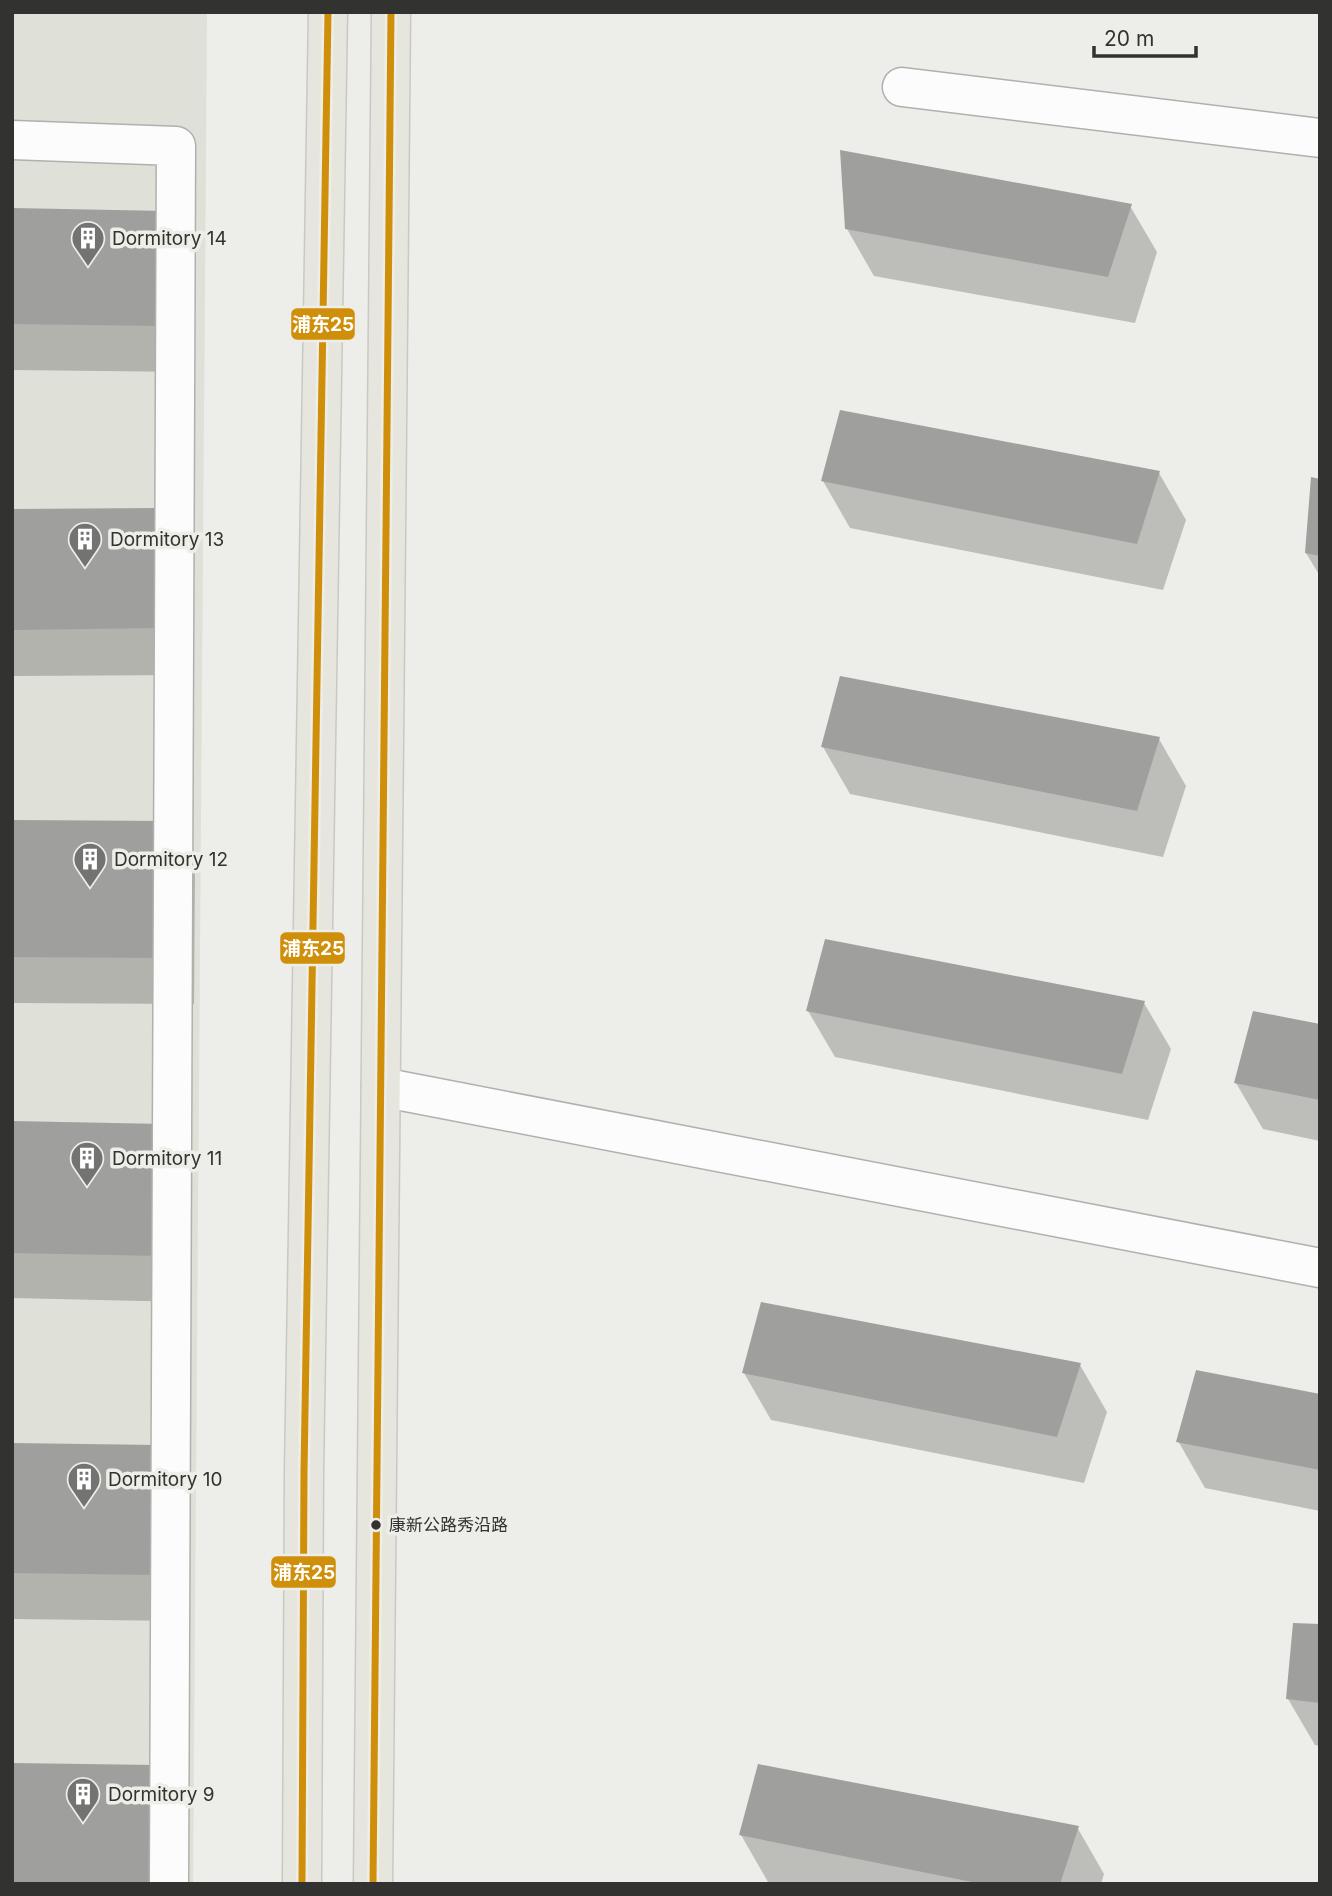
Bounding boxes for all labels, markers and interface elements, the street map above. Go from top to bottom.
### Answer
scale bar [1094,14,1196,58]
text: 20 m [1104,26,1154,51]
building icon: Dormitory 14 [69,219,107,268]
place label: Dormitory 14 [112,227,227,250]
line badge: 浦东25 [290,307,356,341]
text: 浦东25 [292,313,354,336]
building icon: Dormitory 13 [66,520,104,569]
place label: Dormitory 13 [110,528,224,551]
building icon: Dormitory 12 [71,840,109,889]
place label: Dormitory 12 [114,848,228,871]
line badge: 浦东25 [279,931,346,965]
text: 浦东25 [282,937,344,960]
building icon: Dormitory 11 [68,1139,106,1188]
place label: Dormitory 11 [112,1147,222,1170]
building icon: Dormitory 10 [65,1460,103,1509]
place label: Dormitory 10 [108,1468,222,1491]
place label: 康新公路秀沿路 [389,1515,508,1535]
marker: 康新公路秀沿路 [369,1518,383,1532]
line badge: 浦东25 [270,1555,337,1589]
text: 浦东25 [273,1561,335,1584]
building icon: Dormitory 9 [64,1775,102,1824]
place label: Dormitory 9 [108,1783,214,1806]

